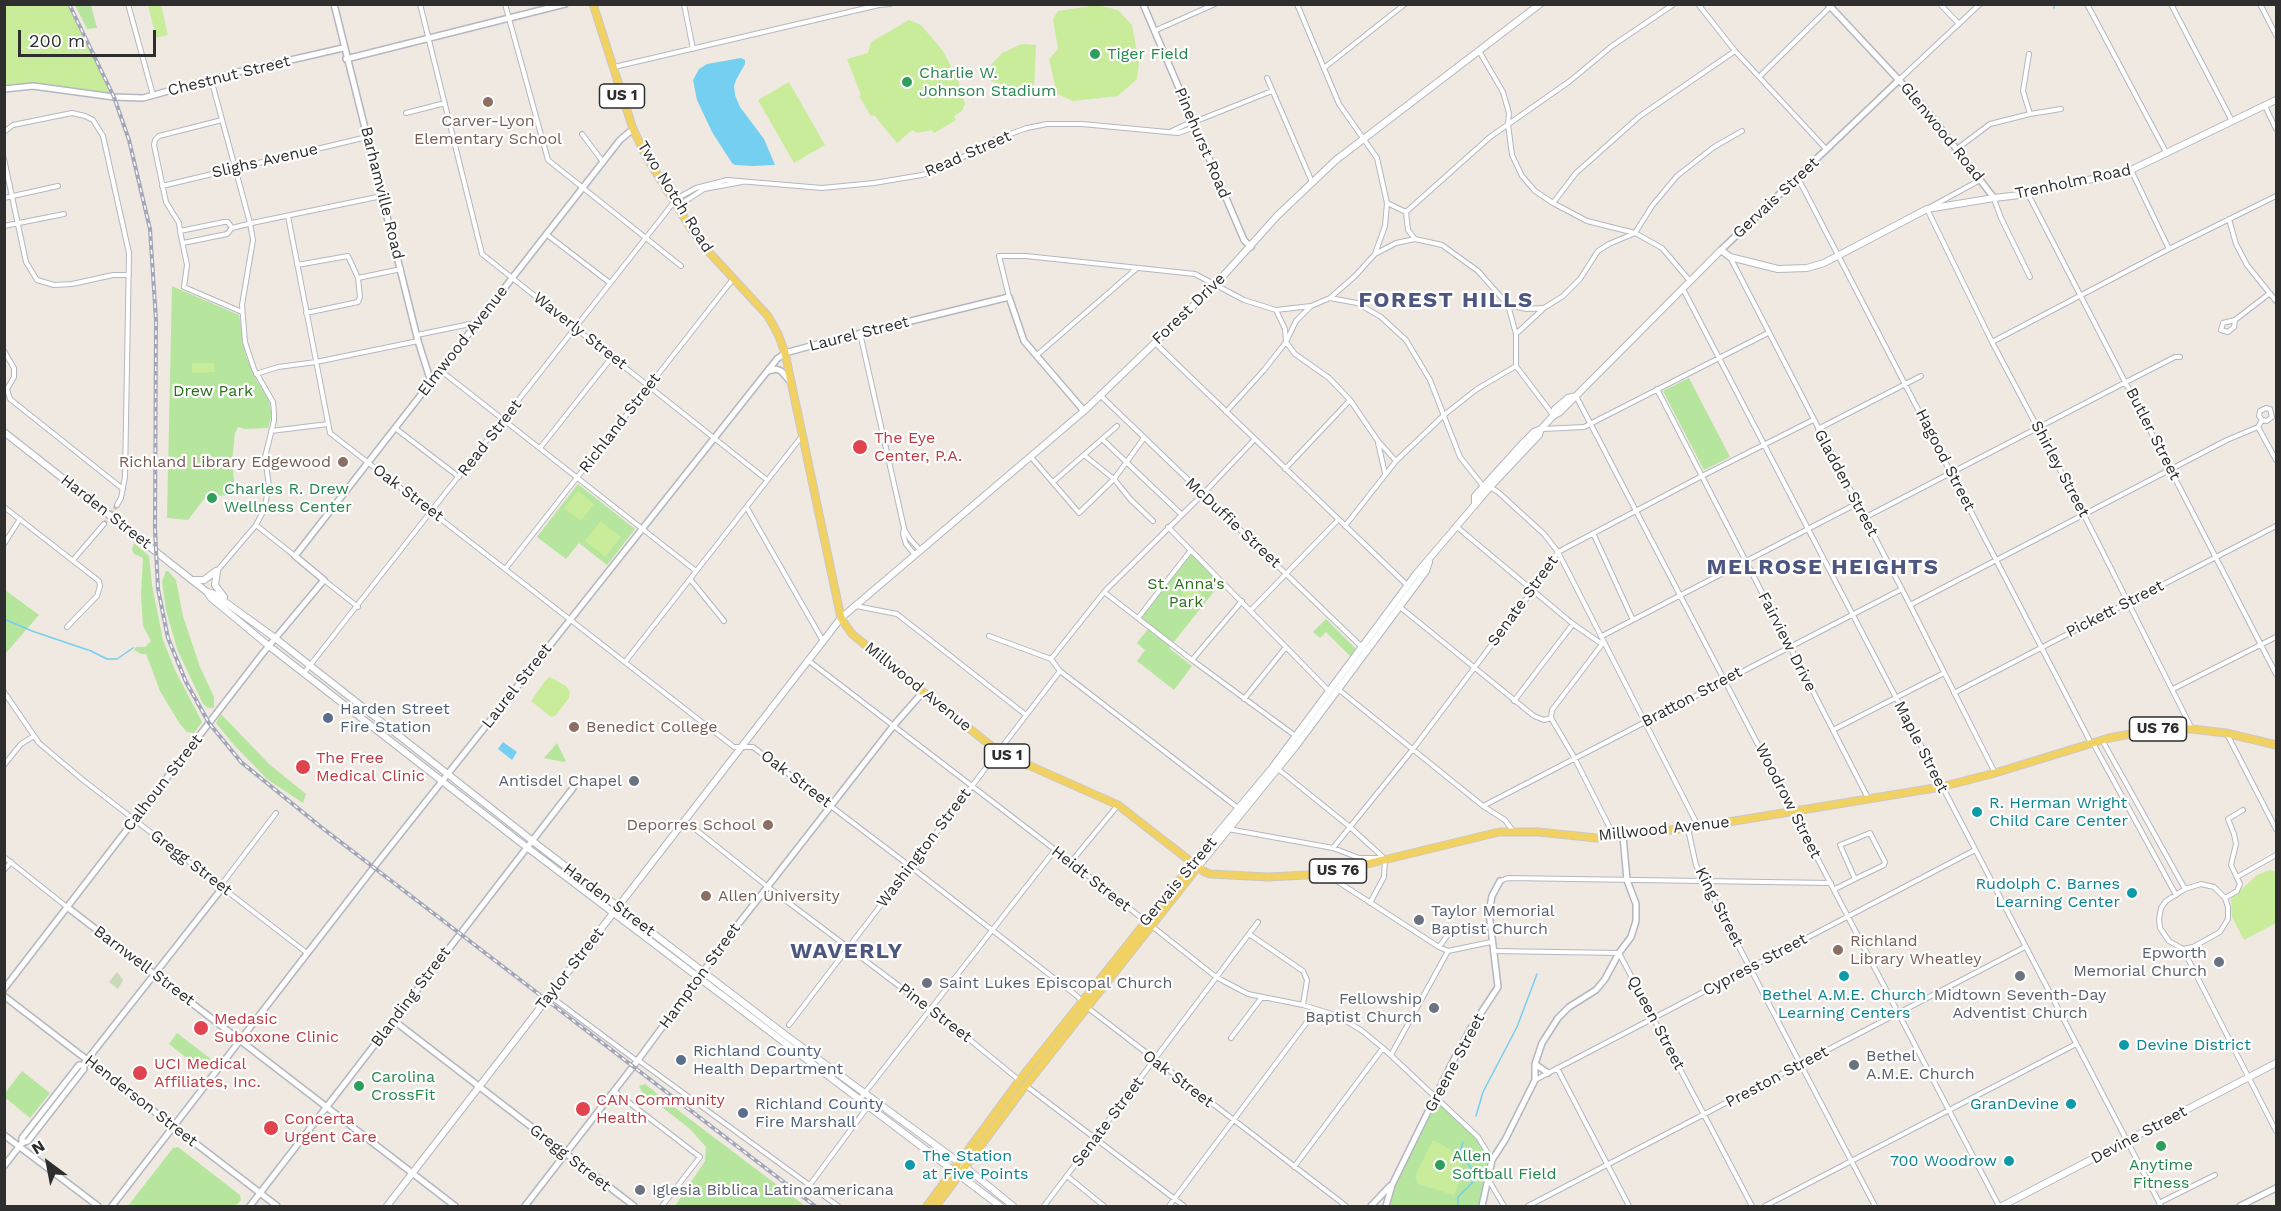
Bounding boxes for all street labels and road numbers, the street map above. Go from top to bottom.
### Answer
street label: Chestnut Street [166,52,292,100]
street label: Glenwood Road [1896,78,1988,186]
road number: US 1 [600,84,644,108]
street label: Pinehurst Road [1170,85,1234,201]
street label: Barhamville Road [356,125,408,261]
street label: Read Street [922,126,1014,182]
street label: Two Notch Road [633,138,717,256]
street label: Slighs Avenue [210,139,320,183]
street label: Gervais Street [1729,153,1823,243]
street label: Trenholm Road [2013,160,2133,204]
street label: Forest Drive [1148,269,1230,349]
street label: Elmwood Avenue [414,282,512,400]
street label: Waverly Street [529,288,631,374]
street label: Laurel Street [807,312,911,356]
street label: Richland Street [575,369,665,477]
street label: Butler Street [2121,385,2185,483]
street label: Read Street [454,396,526,480]
street label: Hagood Street [1911,406,1979,514]
street label: Shirley Street [2027,417,2093,521]
street label: Gladden Street [1810,426,1882,540]
street label: Oak Street [369,460,447,526]
street label: Harden Street [57,471,155,553]
street label: McDuffie Street [1181,474,1285,572]
street label: Senate Street [1484,552,1562,650]
street label: Pickett Street [2063,576,2167,642]
street label: Fairview Drive [1754,589,1820,695]
street label: Millwood Avenue [861,638,975,736]
street label: Laurel Street [478,640,556,732]
street label: Bratton Street [1638,662,1746,732]
street label: Maple Street [1890,698,1952,796]
road number: US 76 [2130,717,2186,741]
street label: Calhoun Street [119,731,207,835]
street label: Woodrow Street [1751,740,1825,862]
road number: US 1 [984,744,1030,768]
street label: Oak Street [757,746,835,812]
street label: Washington Street [873,784,975,912]
street label: Millwood Avenue [1597,813,1731,845]
street label: Gregg Street [146,826,236,900]
street label: Gervais Street [1135,833,1221,931]
street label: Heidt Street [1047,842,1135,916]
street label: Harden Street [559,859,659,941]
road number: US 76 [1310,859,1366,883]
street label: King Street [1691,864,1747,950]
street label: Hampton Street [655,920,745,1032]
street label: Barnwell Street [90,922,198,1010]
street label: Taylor Street [532,924,608,1014]
street label: Cypress Street [1700,929,1810,1001]
street label: Blanding Street [367,943,455,1051]
street label: Queen Street [1623,973,1689,1073]
street label: Pine Street [895,979,975,1047]
street label: Greene Street [1421,1010,1489,1116]
street label: Preston Street [1722,1042,1832,1112]
street label: Oak Street [1139,1046,1217,1112]
street label: Henderson Street [81,1051,201,1151]
street label: Senate Street [1068,1073,1148,1171]
street label: Devine Street [2088,1102,2190,1168]
street label: Gregg Street [526,1120,614,1196]

